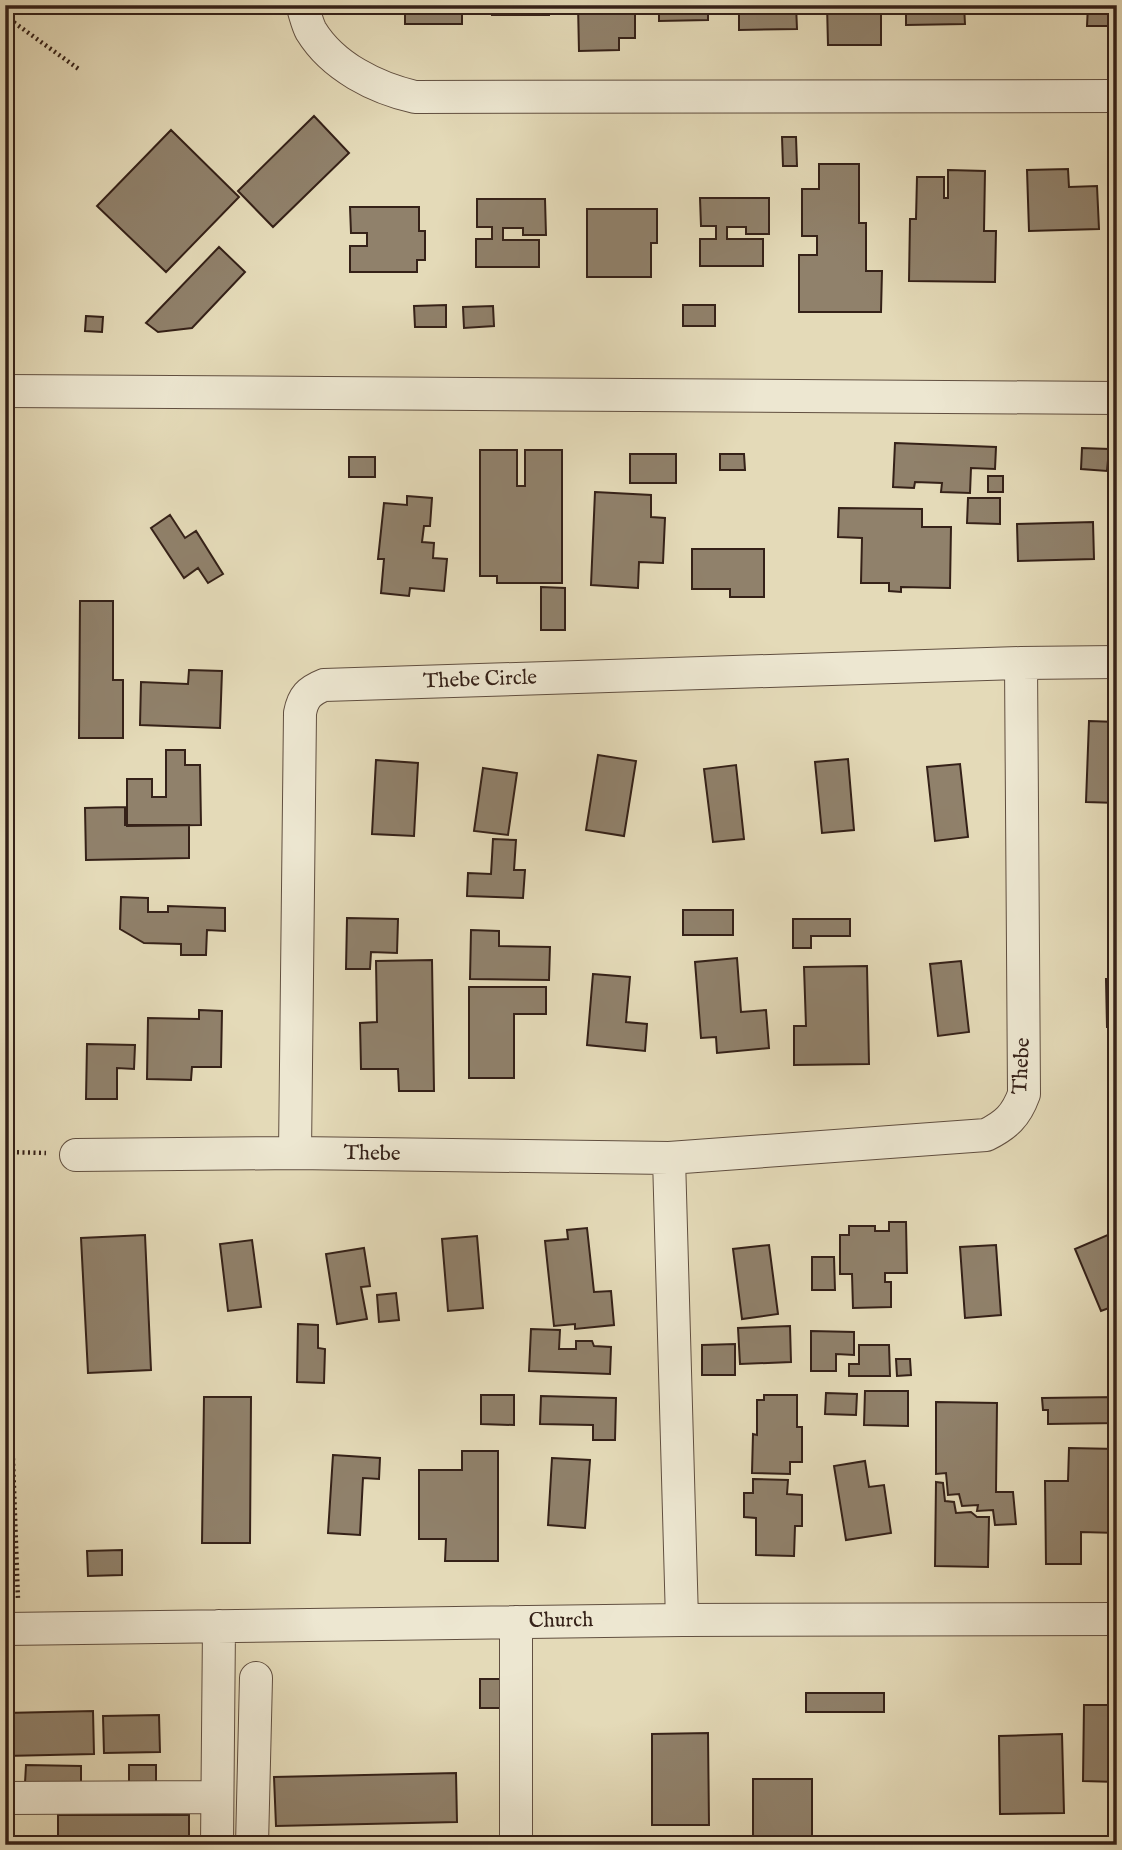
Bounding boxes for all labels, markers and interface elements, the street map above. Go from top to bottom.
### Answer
street label: Thebe Circle [422,665,538,695]
street label: Thebe [1007,1036,1037,1095]
street label: Thebe [343,1140,401,1168]
street label: Church [528,1607,594,1635]

